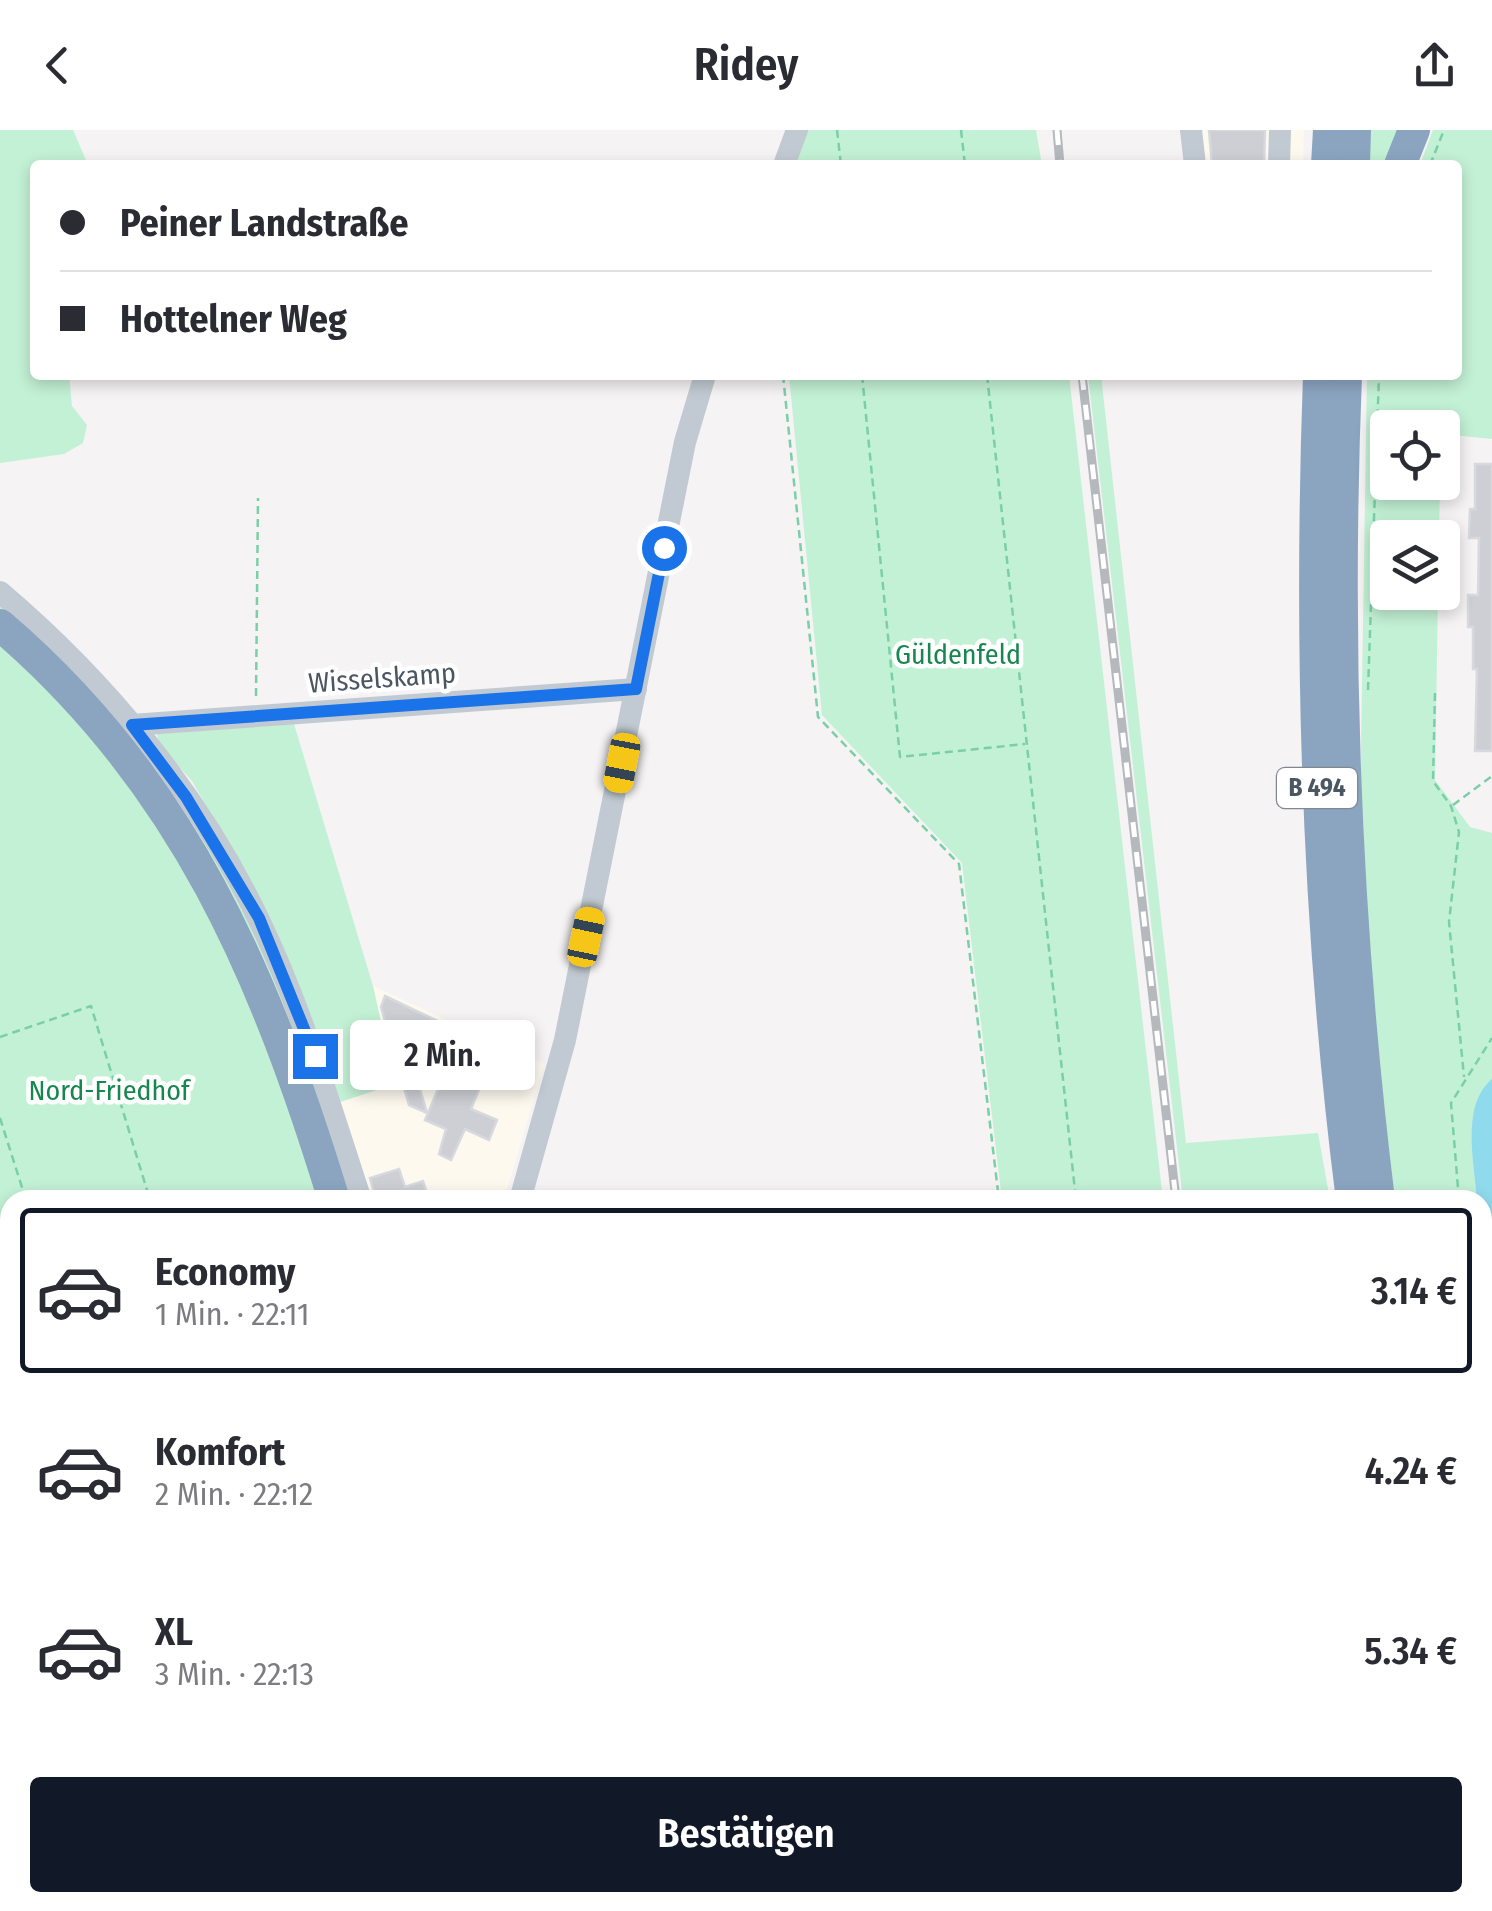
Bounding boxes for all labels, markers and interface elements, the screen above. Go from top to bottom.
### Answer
icon: back [30,38,85,93]
text: Ridey [694,38,798,92]
icon: share [1407,38,1462,93]
text: Peiner Landstraße [120,200,409,246]
text: Hottelner Weg [120,296,347,342]
map controls [1370,410,1460,610]
button: locate [1370,410,1460,500]
button: layers [1370,520,1460,610]
route start [642,526,687,571]
park label: Güldenfeld [895,638,1021,671]
street label: Wisselskamp [307,656,457,700]
car [602,731,642,795]
road number: B 494 [1277,768,1357,808]
car [565,905,607,969]
callout: 2 Min. [350,1021,535,1091]
route end [293,1034,338,1079]
text: 2 Min. [404,1036,481,1074]
park label: Nord-Friedhof [28,1074,192,1107]
icon: car [35,1246,125,1336]
text: Economy [155,1249,295,1295]
text: 3.14 € [1371,1268,1457,1314]
text: 1 Min. · 22:11 [155,1295,310,1333]
icon: car [35,1426,125,1516]
text: Komfort [155,1429,285,1475]
text: 4.24 € [1365,1448,1457,1494]
text: 2 Min. · 22:12 [155,1475,313,1513]
icon: car [35,1606,125,1696]
text: XL [155,1609,193,1655]
text: 5.34 € [1364,1628,1457,1674]
text: 3 Min. · 22:13 [155,1655,314,1693]
button: Bestätigen [30,1777,1462,1892]

